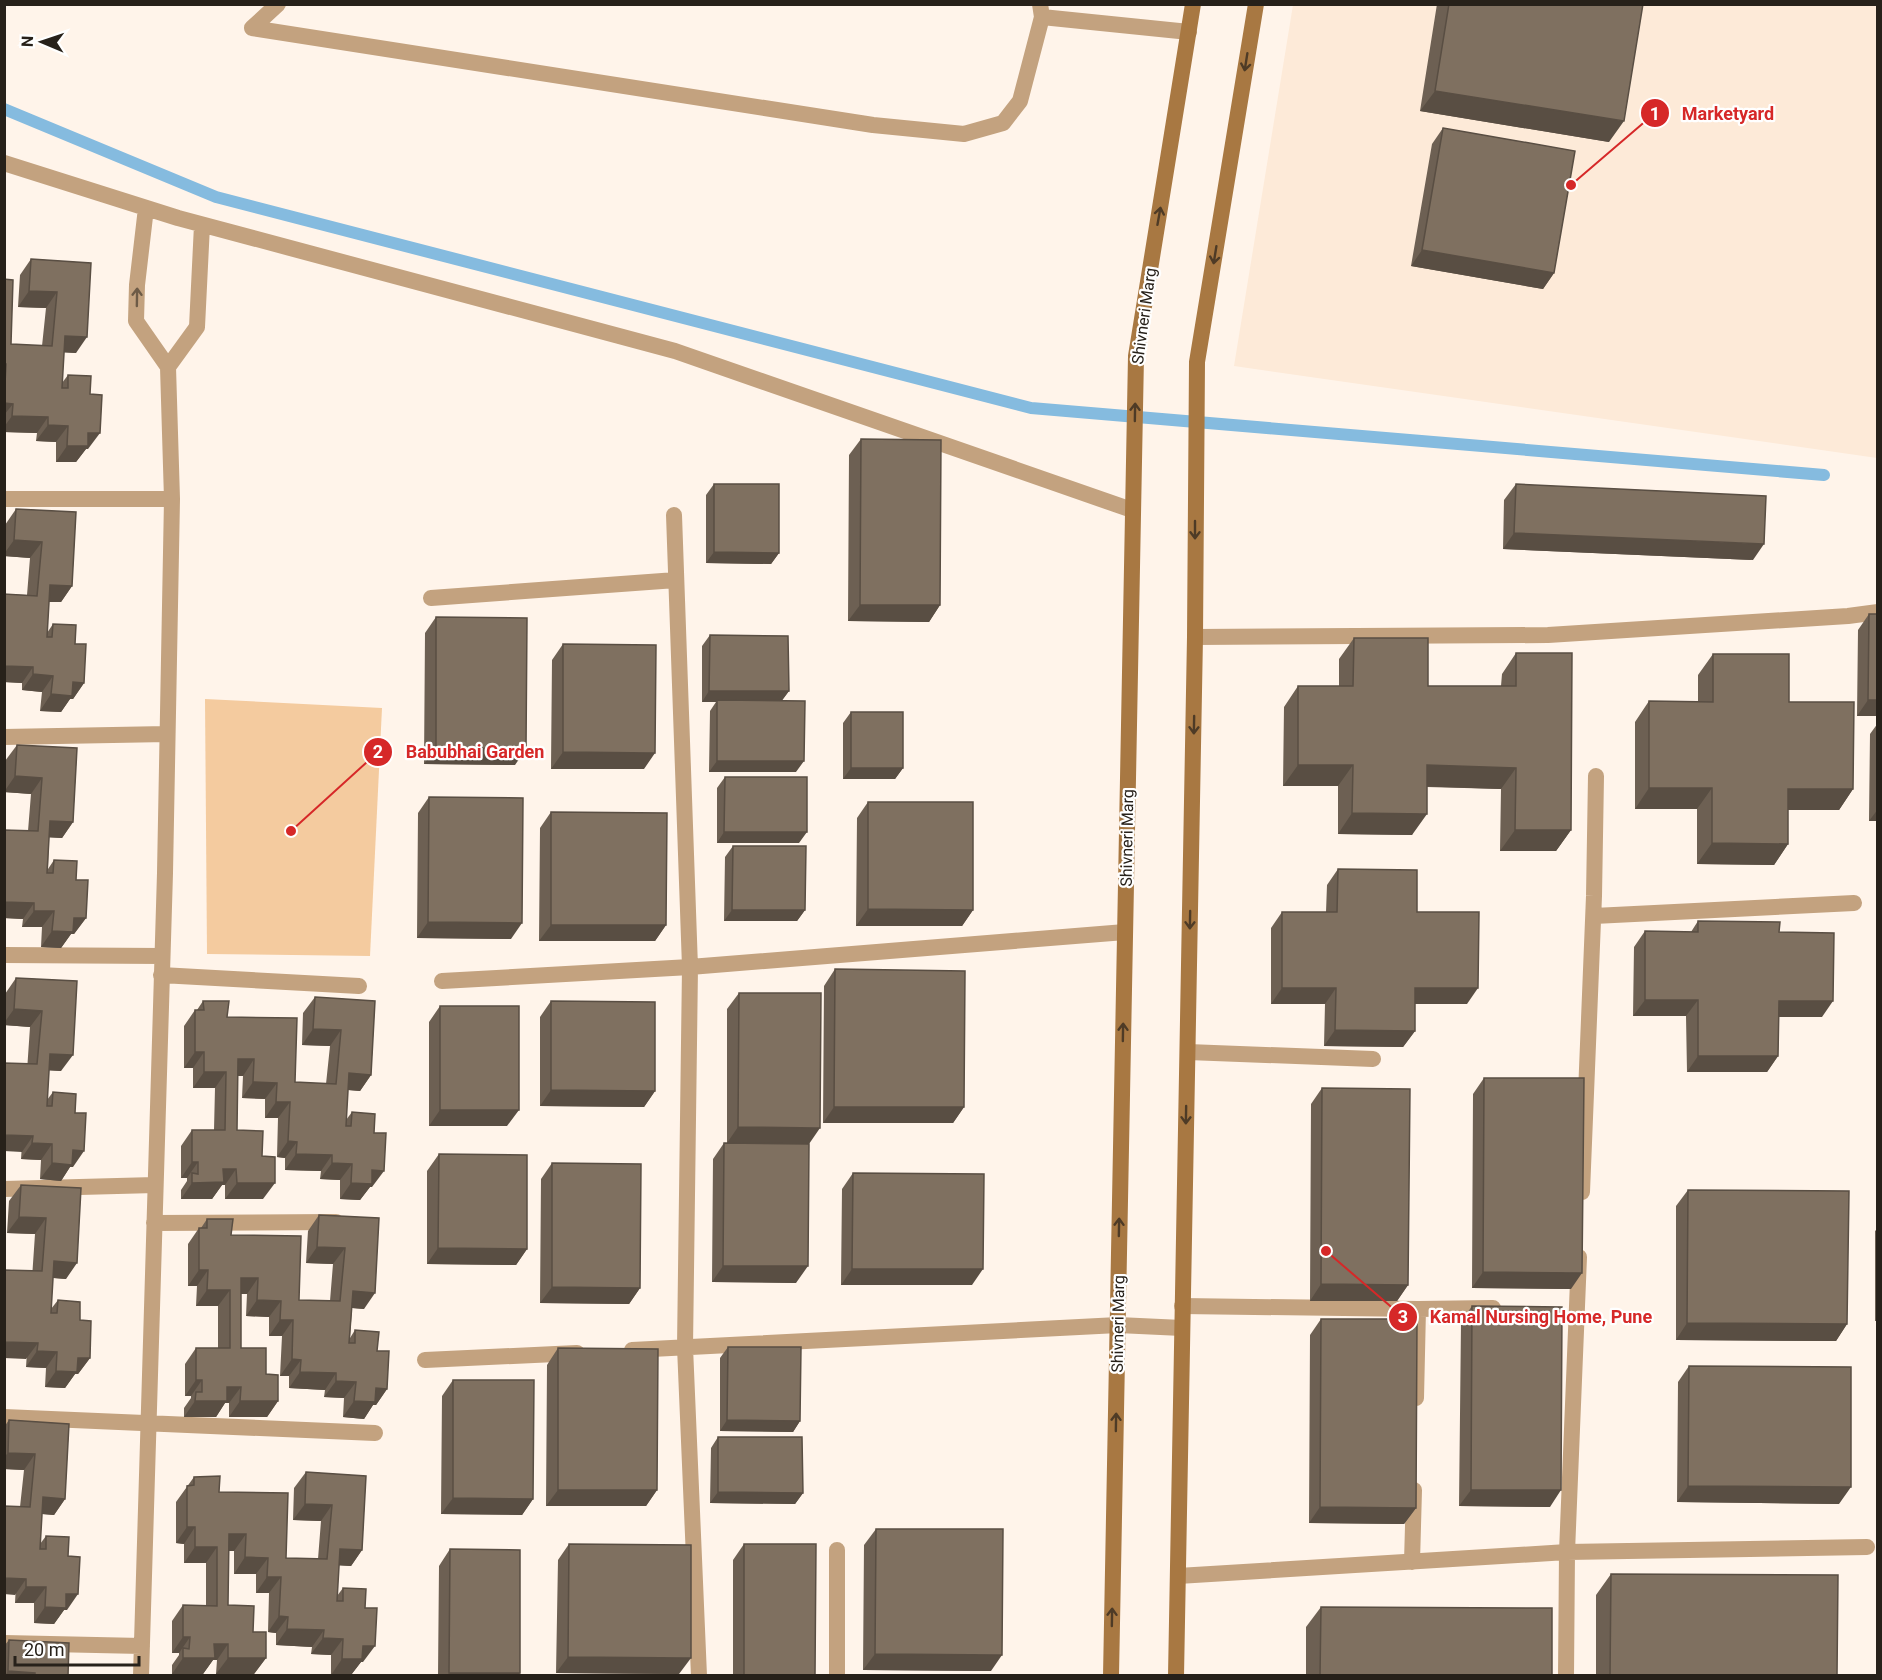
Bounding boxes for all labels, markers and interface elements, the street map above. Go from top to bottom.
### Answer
north arrow [12,12,72,72]
text: N [18,36,37,47]
one-way arrow [1241,52,1252,72]
callout: Marketyard [1640,95,1786,131]
text: 1 [1650,103,1660,124]
text: Marketyard [1682,103,1774,124]
one-way arrow [1154,206,1165,226]
one-way arrow [1210,244,1221,264]
street label: Shivneri Marg [1128,266,1160,366]
one-way arrow [131,288,143,308]
one-way arrow [1129,403,1141,423]
one-way arrow [1189,520,1201,540]
one-way arrow [1188,715,1199,735]
callout: Babubhai Garden [363,734,556,770]
text: 2 [373,741,383,762]
text: Babubhai Garden [406,741,544,762]
street label: Shivneri Marg [1117,789,1137,887]
one-way arrow [1184,910,1196,930]
one-way arrow [1117,1023,1129,1043]
one-way arrow [1181,1105,1192,1125]
one-way arrow [1114,1218,1125,1238]
street label: Shivneri Marg [1108,1275,1128,1373]
callout: Kamal Nursing Home, Pune [1388,1299,1664,1335]
text: 3 [1398,1306,1408,1327]
text: Kamal Nursing Home, Pune [1430,1306,1652,1327]
one-way arrow [1110,1413,1122,1433]
one-way arrow [1106,1608,1118,1628]
scale bar [15,1629,140,1667]
text: 20 m [24,1639,64,1660]

